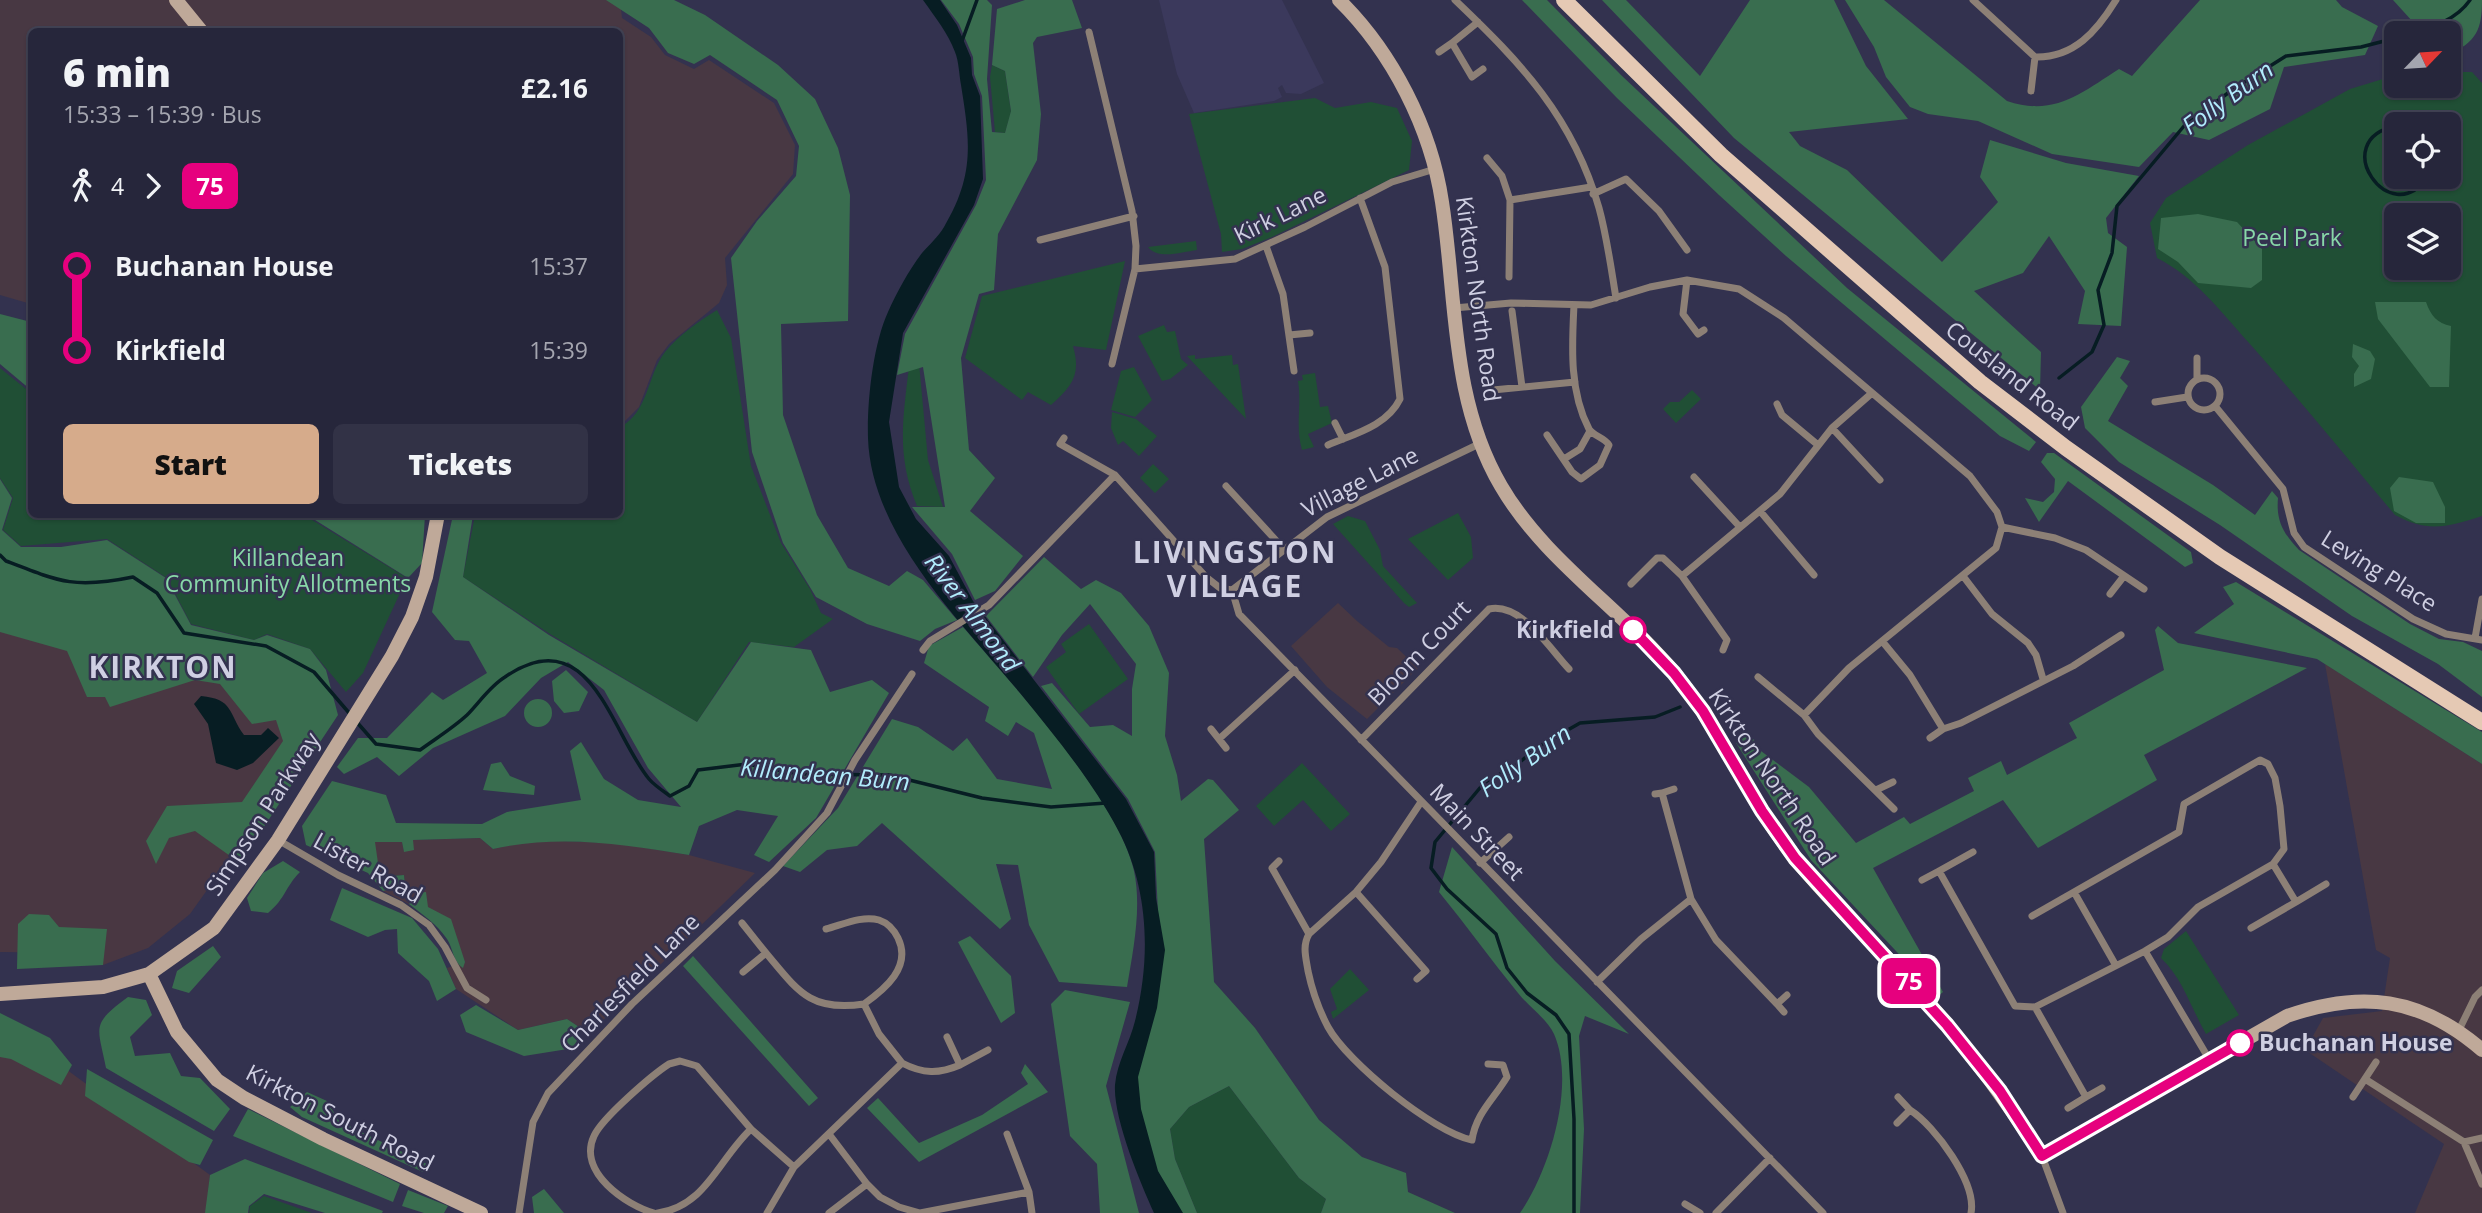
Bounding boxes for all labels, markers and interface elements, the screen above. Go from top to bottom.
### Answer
north arrow [2384,21,2460,98]
map controls [2384,21,2461,280]
text: 6 min [63,46,171,98]
water label: Folly Burn [2175,52,2280,141]
text: £2.16 [521,70,588,106]
text: 15:33 – 15:39 · Bus [63,98,262,130]
button: locate [2384,112,2461,189]
icon: walk [63,167,101,205]
icon: forward [134,167,172,205]
text: 75 [196,169,224,202]
text: 4 [111,170,124,202]
street label: Kirk Lane [1228,178,1331,250]
street label: Kirkton North Road [1449,194,1509,404]
button: layers [2384,203,2461,280]
park label: Peel Park [2242,221,2342,253]
text: Buchanan House [115,248,334,284]
text: 15:37 [529,250,588,282]
street label: Cousland Road [1939,313,2086,437]
text: Kirkfield [115,332,226,368]
text: 15:39 [529,334,588,366]
button: Start [63,424,319,504]
button: Tickets [333,424,588,504]
street label: Village Lane [1296,438,1423,524]
street label: Leving Place [2315,522,2444,618]
district label: LIVINGSTON VILLAGE [1133,531,1337,606]
park label: Killandean Community Allotments [165,541,411,599]
water label: River Almond [918,546,1029,679]
street label: Bloom Court [1360,592,1477,712]
place label: Kirkfield [1516,613,1614,645]
marker: Kirkfield [1620,617,1646,643]
district label: KIRKTON [88,646,238,687]
street label: Kirkton North Road [1702,682,1844,871]
water label: Folly Burn [1471,716,1577,804]
street label: Simpson Parkway [197,725,327,901]
water label: Killandean Burn [739,750,911,797]
street label: Main Street [1423,776,1532,887]
street label: Lister Road [308,824,429,910]
street label: Charlesfield Lane [553,906,706,1059]
line badge: 75 [1878,958,1940,1004]
text: 75 [1895,964,1923,997]
place label: Buchanan House [2259,1026,2452,1058]
marker: Buchanan House [2227,1030,2253,1056]
street label: Kirkton South Road [241,1056,440,1178]

